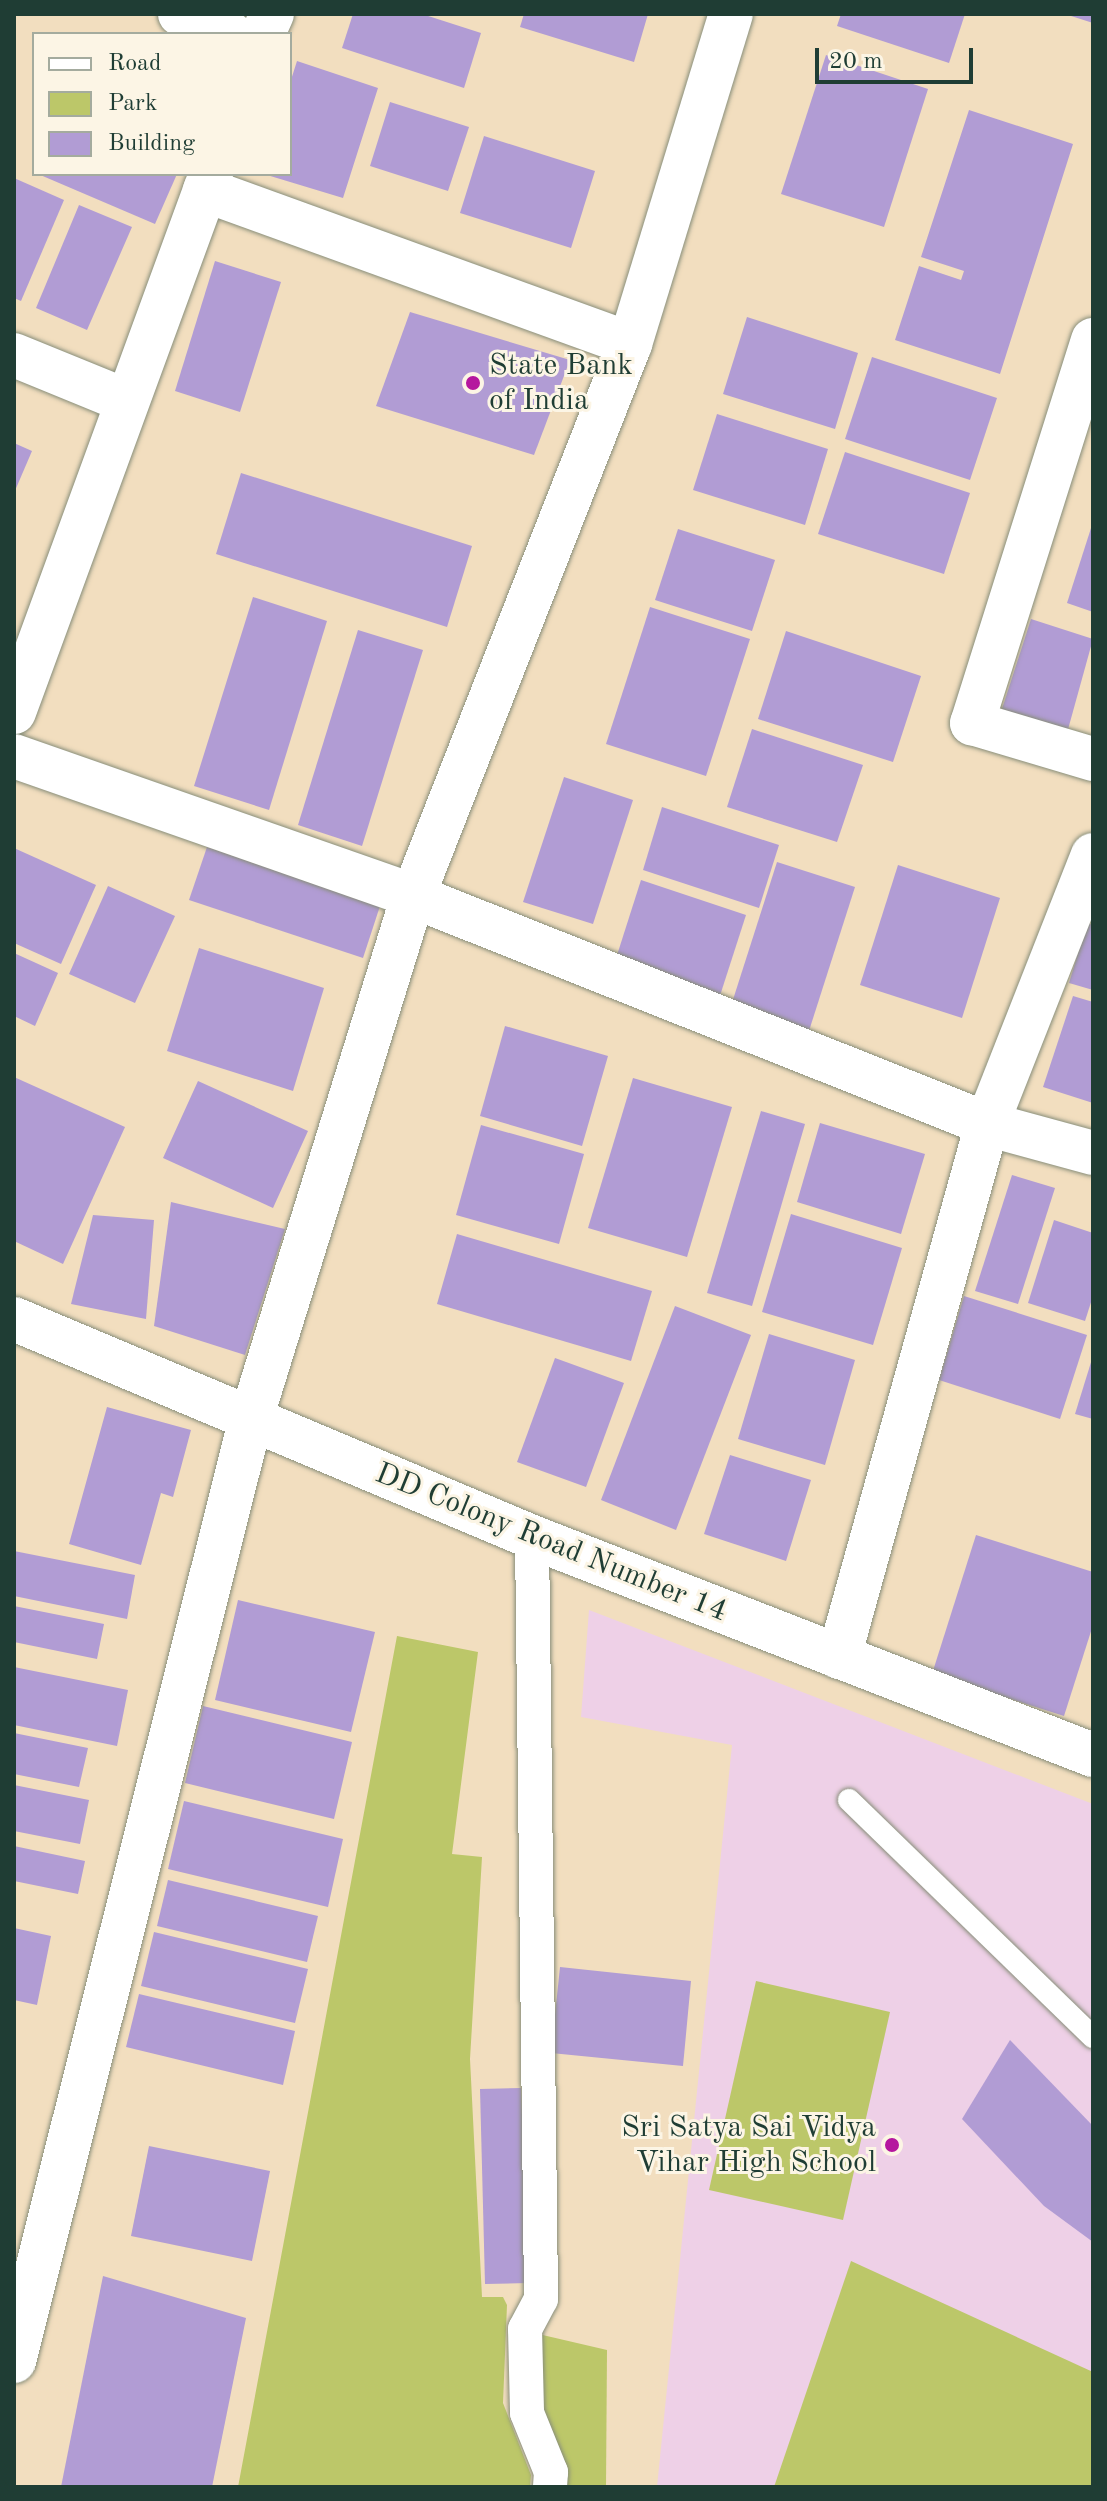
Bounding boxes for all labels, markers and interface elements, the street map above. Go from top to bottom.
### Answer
legend [32,32,292,176]
scale bar [819,32,977,82]
text: 20 m [829,50,883,74]
text: Road [108,52,161,76]
text: Park [108,92,157,116]
text: Building [108,132,195,156]
place label: State Bank of India [489,348,633,418]
marker: State Bank of India [464,374,482,392]
street label: DD Colony Road Number 14 [370,1456,732,1630]
place label: Sri Satya Sai Vidya Vihar High School [621,2110,876,2180]
marker: Sri Satya Sai Vidya Vihar High School [883,2136,901,2154]

